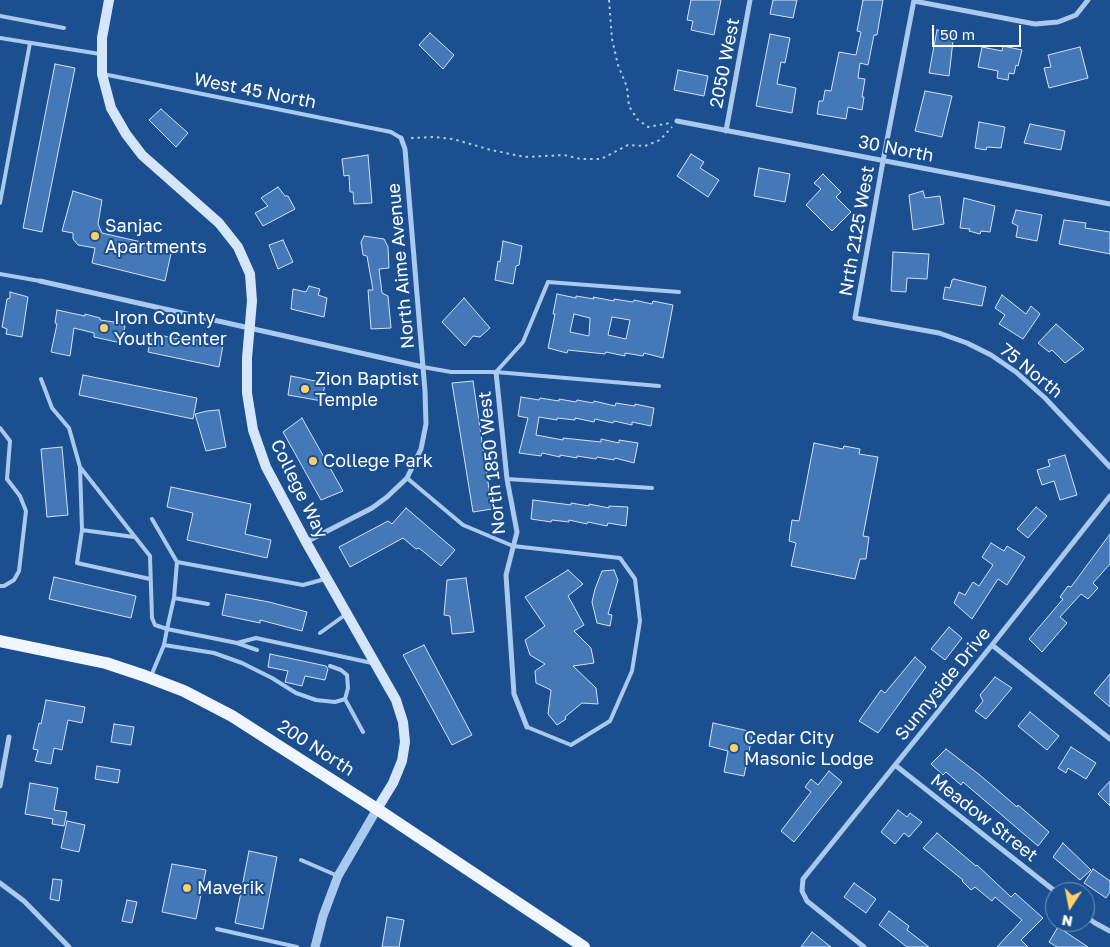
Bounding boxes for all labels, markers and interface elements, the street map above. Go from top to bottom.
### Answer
scale bar [935,15,1024,47]
street label: 2050 West [706,16,744,110]
text: 50 m [940,25,975,43]
street label: West 45 North [192,69,318,113]
street label: 30 North [856,131,936,167]
street label: Nrth 2125 West [835,164,879,298]
street label: North Aime Avenue [383,182,419,350]
place label: Sanjac Apartments [105,215,207,258]
marker: Sanjac Apartments [89,230,101,242]
place label: Iron County Youth Center [114,307,227,350]
marker: Iron County Youth Center [98,322,110,334]
street label: 75 North [995,339,1067,403]
place label: Zion Baptist Temple [315,368,419,410]
marker: Zion Baptist Temple [299,383,311,395]
street label: North 1850 West [474,390,510,536]
street label: College Way [266,436,332,542]
place label: College Park [323,450,433,472]
marker: College Park [307,455,319,467]
street label: Sunnyside Drive [891,623,995,745]
street label: 200 North [273,715,359,781]
place label: Cedar City Masonic Lodge [744,727,874,770]
marker: Cedar City Masonic Lodge [728,742,740,754]
street label: Meadow Street [926,769,1042,867]
place label: Maverik [197,877,264,899]
marker: Maverik [181,882,193,894]
north arrow [1045,882,1095,932]
text: N [1060,912,1074,931]

